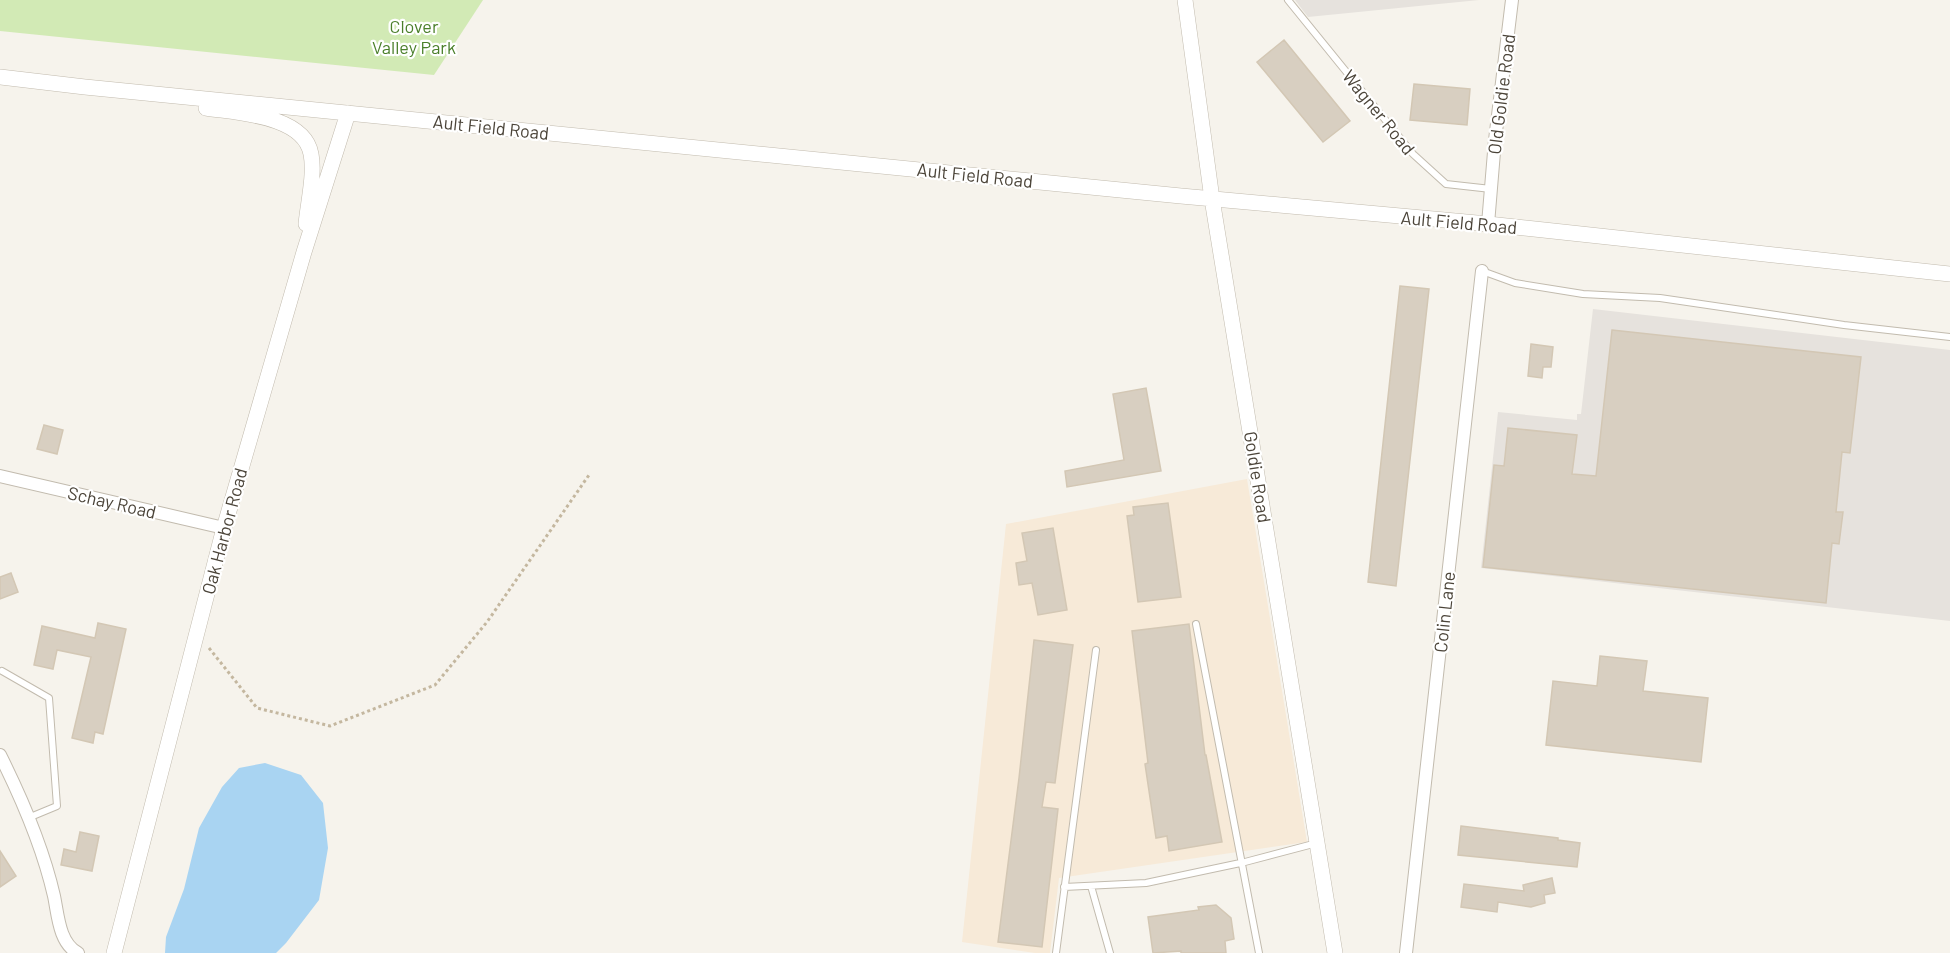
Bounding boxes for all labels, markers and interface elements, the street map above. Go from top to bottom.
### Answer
park label: Clover Valley Park [372,15,456,58]
street label: Old Goldie Road [1483,33,1519,155]
street label: Wagner Road [1338,65,1420,159]
street label: Ault Field Road [432,110,550,144]
street label: Ault Field Road [916,158,1034,192]
street label: Ault Field Road [1400,206,1518,238]
street label: Goldie Road [1240,430,1276,524]
street label: Oak Harbor Road [197,465,251,597]
street label: Schay Road [65,481,159,523]
street label: Colin Lane [1429,570,1459,654]

